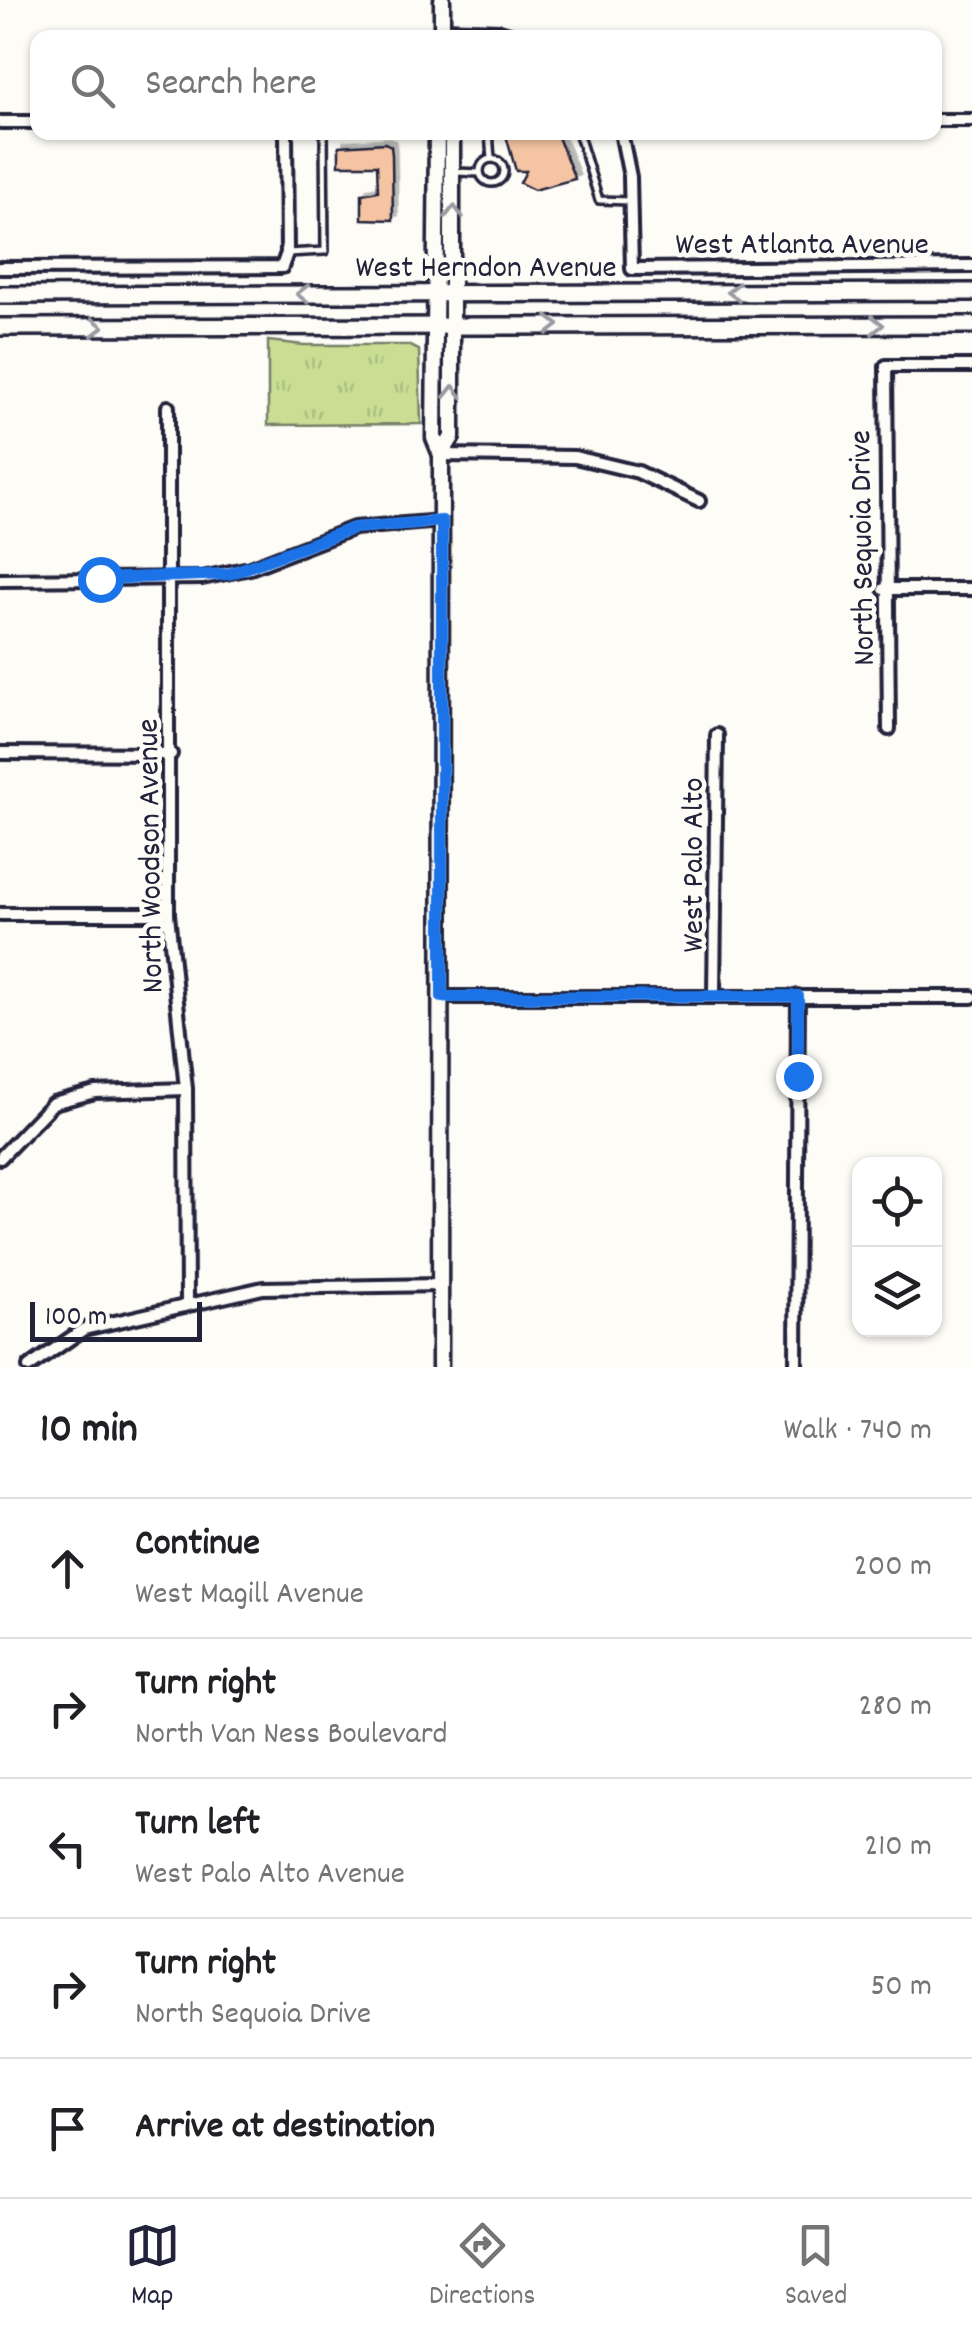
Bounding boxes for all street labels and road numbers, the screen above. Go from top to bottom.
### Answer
street label: West Atlanta Avenue [675,224,929,270]
street label: West Herndon Avenue [355,247,617,293]
street label: North Sequoia Drive [840,430,890,666]
street label: North Woodson Avenue [128,718,178,994]
street label: West Palo Alto [673,778,719,952]

